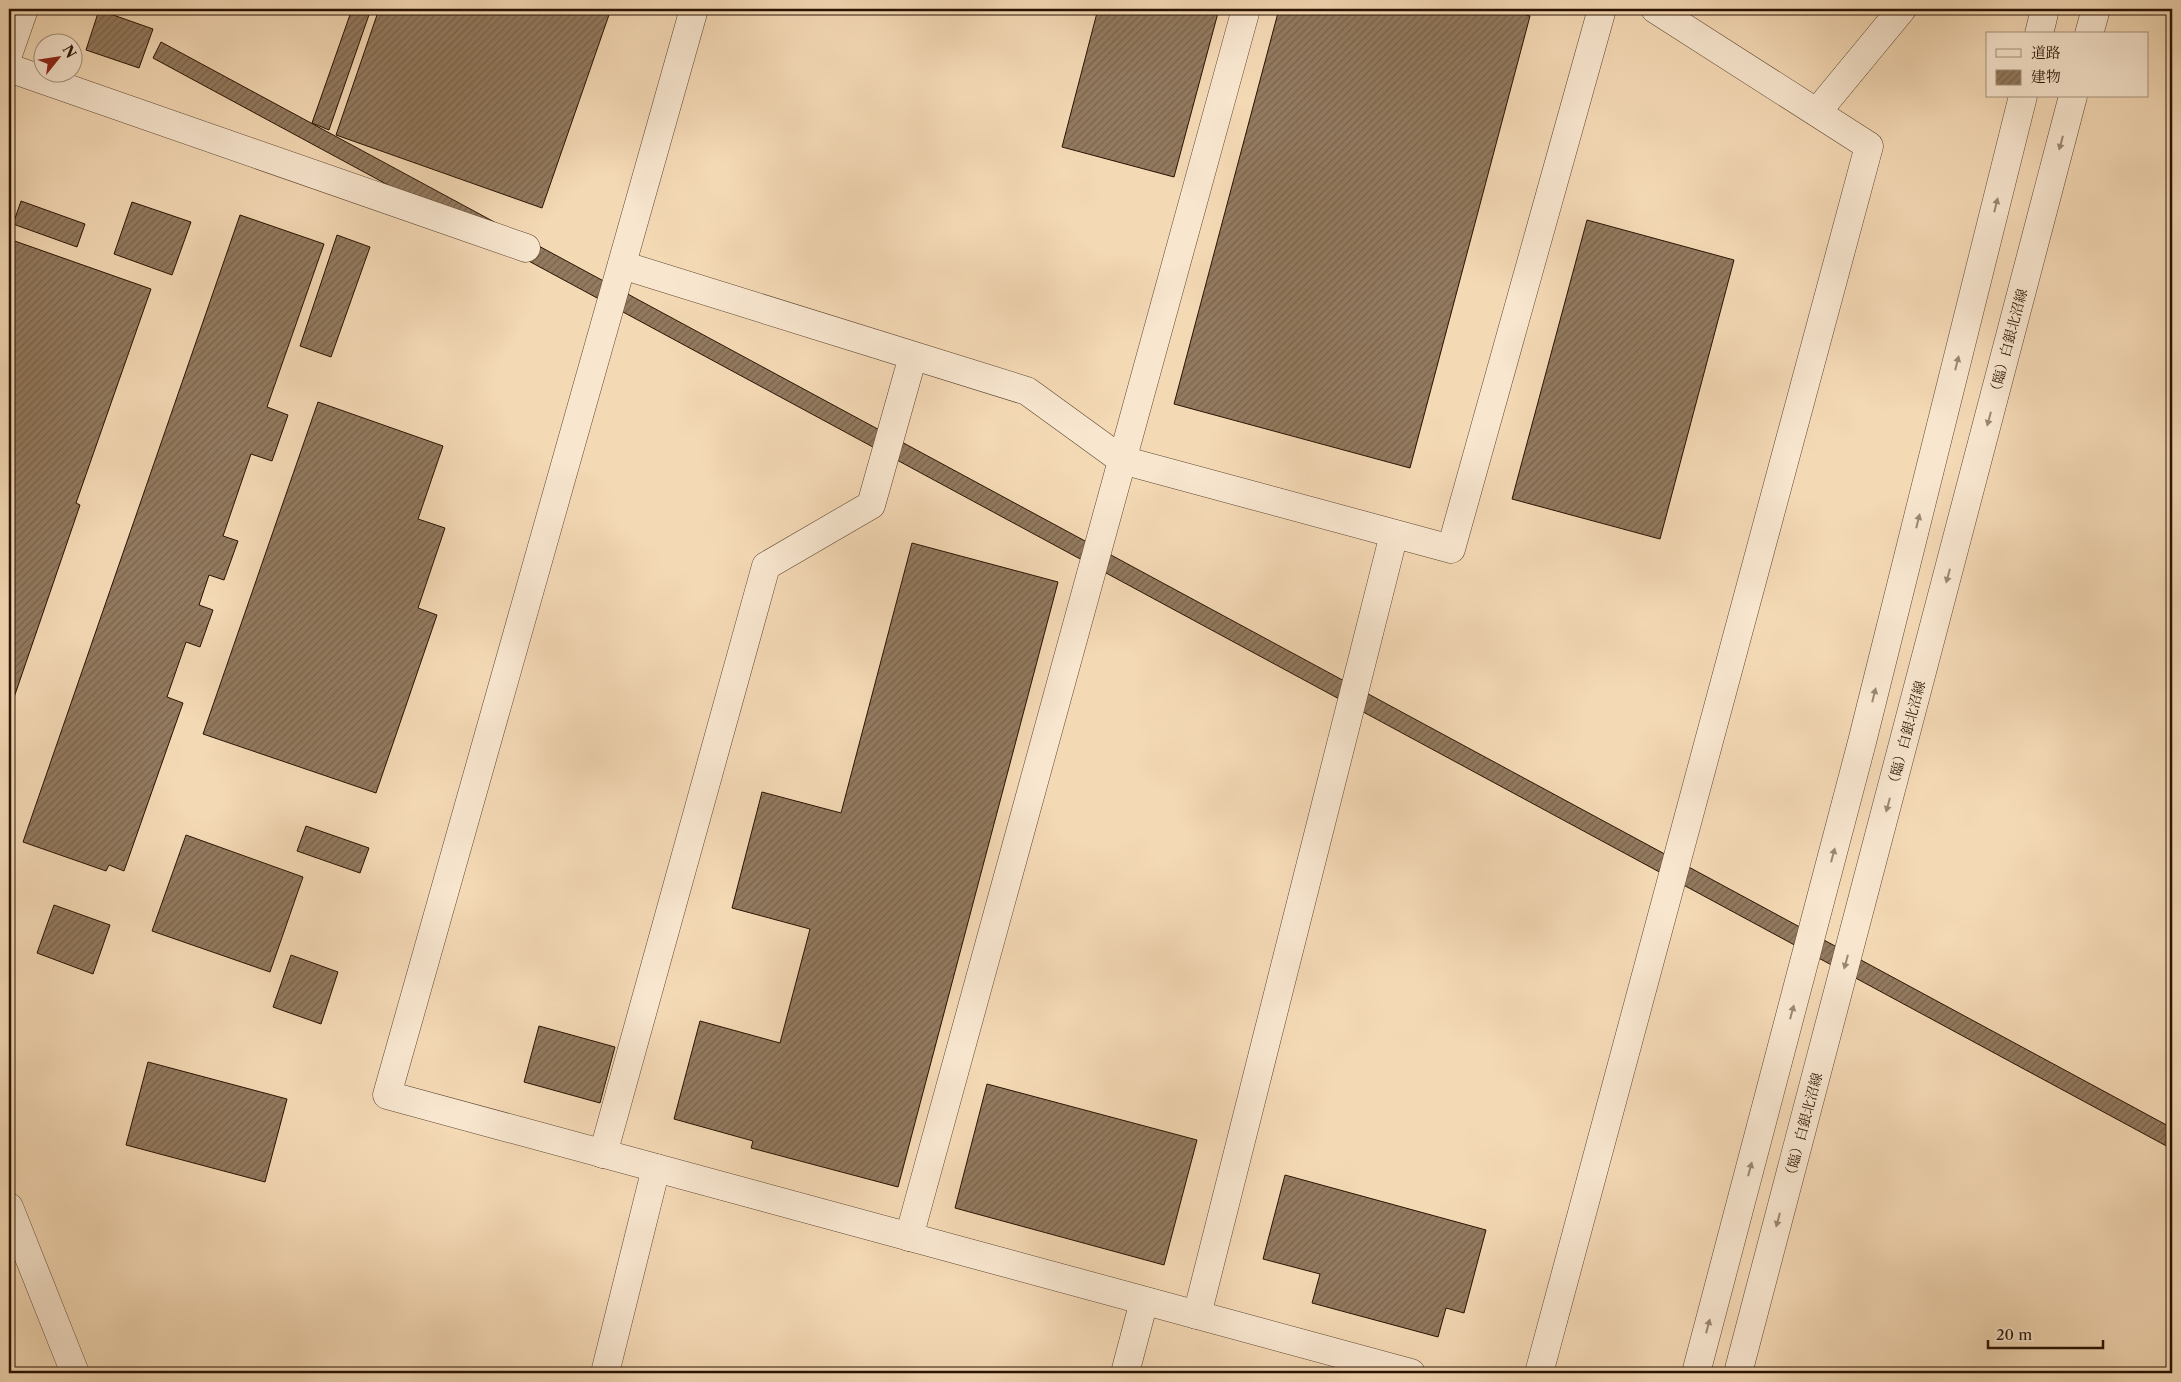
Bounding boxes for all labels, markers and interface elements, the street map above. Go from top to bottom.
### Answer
north arrow [32,32,82,82]
legend [1986,32,2148,98]
text: N [58,42,80,61]
text: 道路 [2031,43,2061,62]
text: 建物 [2031,67,2061,86]
one-way arrow [2056,136,2064,151]
one-way arrow [1992,198,2000,213]
street label: （臨）白銀北沼線 [1985,287,2031,399]
one-way arrow [1953,355,1961,370]
one-way arrow [1984,412,1992,427]
one-way arrow [1914,513,1922,528]
one-way arrow [1943,569,1951,584]
street label: （臨）白銀北沼線 [1883,679,1929,791]
one-way arrow [1870,688,1878,703]
one-way arrow [1884,797,1892,812]
one-way arrow [1829,847,1837,862]
one-way arrow [1842,954,1850,969]
one-way arrow [1788,1005,1796,1020]
street label: （臨）白銀北沼線 [1780,1071,1826,1183]
one-way arrow [1746,1162,1754,1177]
one-way arrow [1774,1213,1782,1228]
scale bar [1988,1317,2104,1349]
one-way arrow [1704,1319,1712,1334]
text: 20 m [1996,1325,2032,1344]

